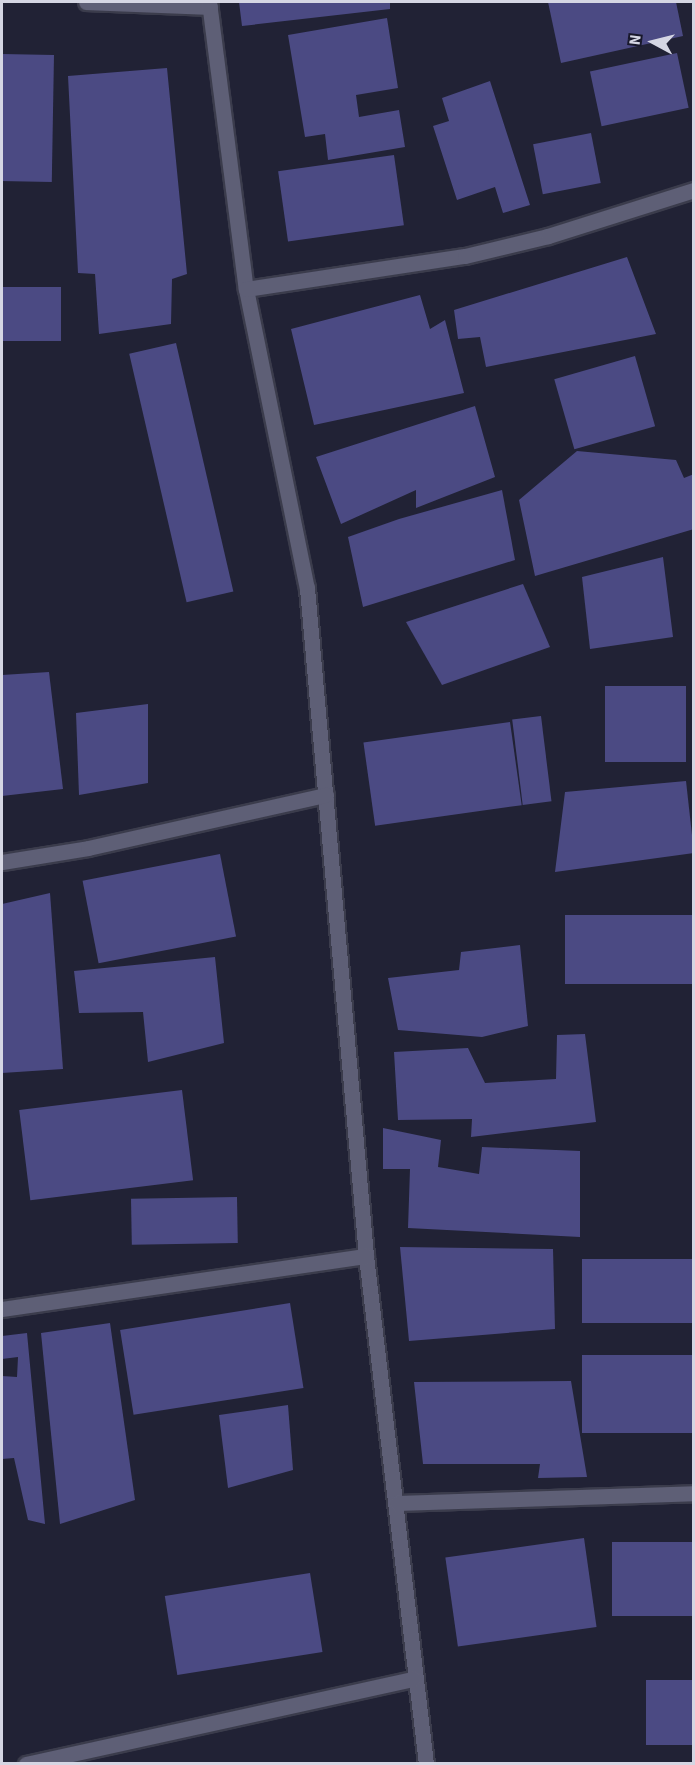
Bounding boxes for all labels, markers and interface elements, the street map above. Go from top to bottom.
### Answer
north arrow [623,12,683,72]
text: N [624,33,647,46]

